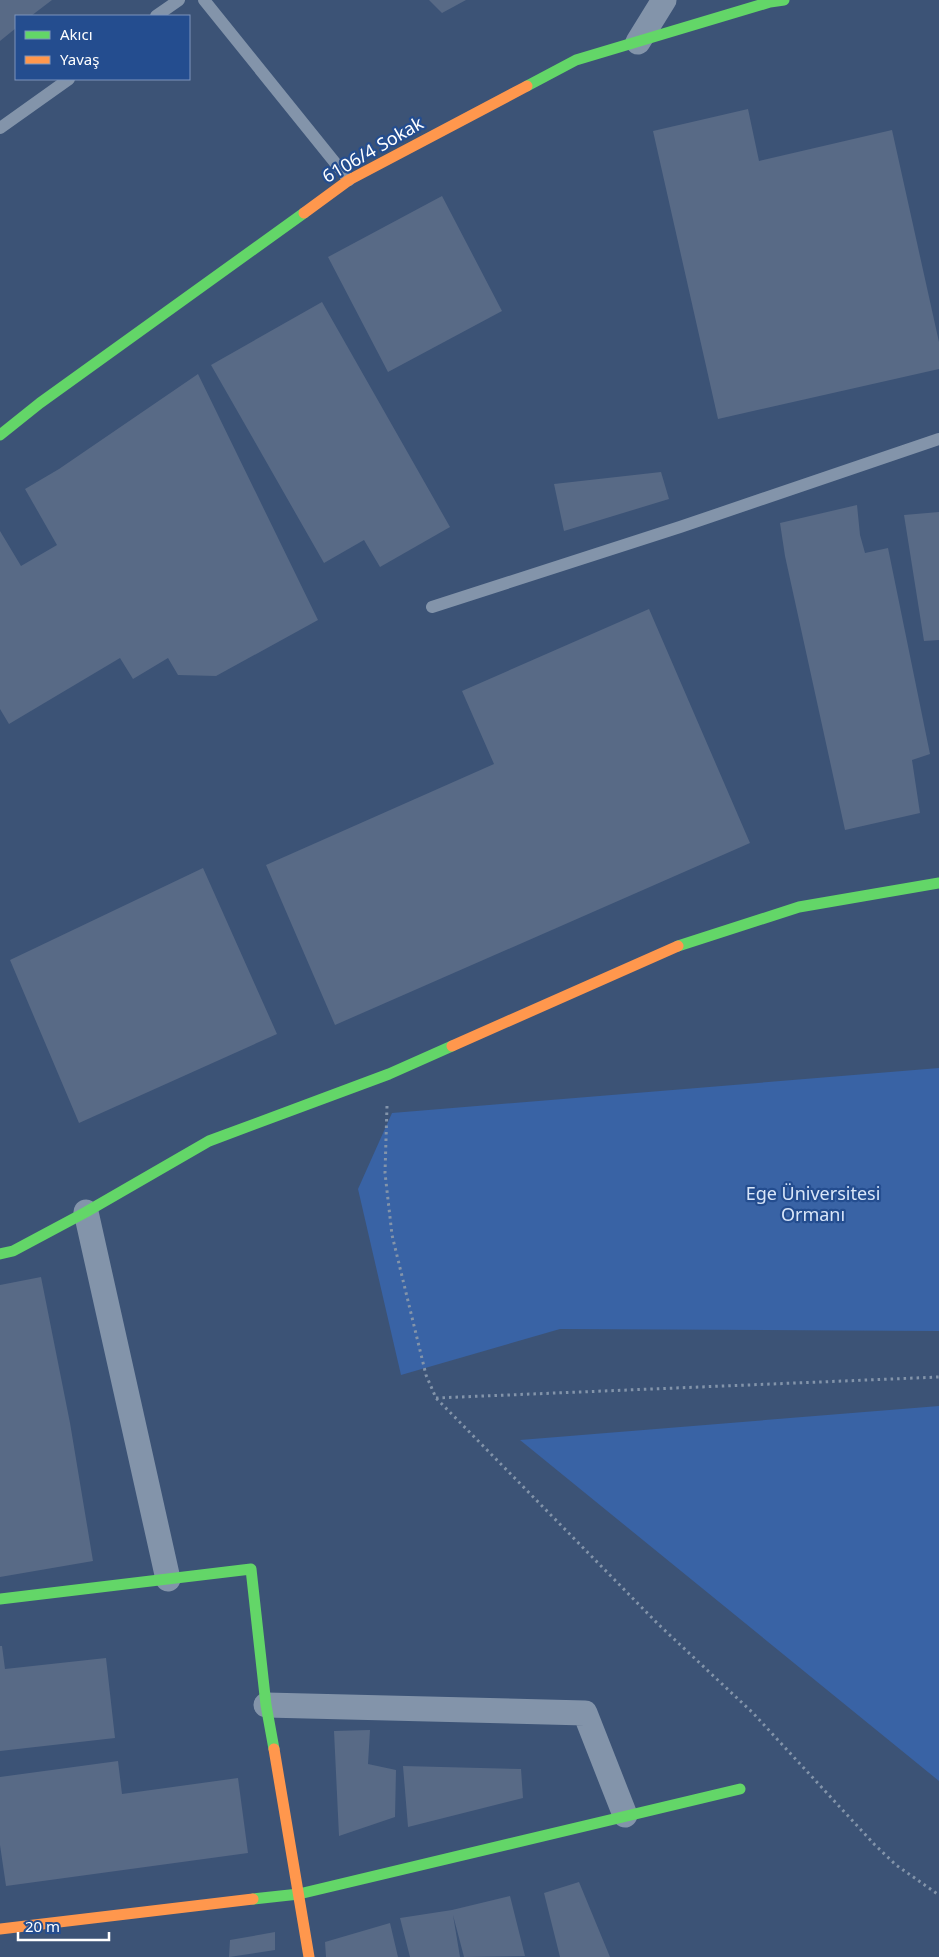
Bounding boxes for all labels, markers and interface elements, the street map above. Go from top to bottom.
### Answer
legend [15,15,190,80]
text: Akıcı [60,24,93,44]
text: Yavaş [60,49,99,69]
street label: 6106/4 Sokak [318,110,428,188]
park label: Ege Üniversitesi Ormanı [746,1181,880,1226]
scale bar [18,1910,109,1942]
text: 20 m [25,1916,60,1936]

